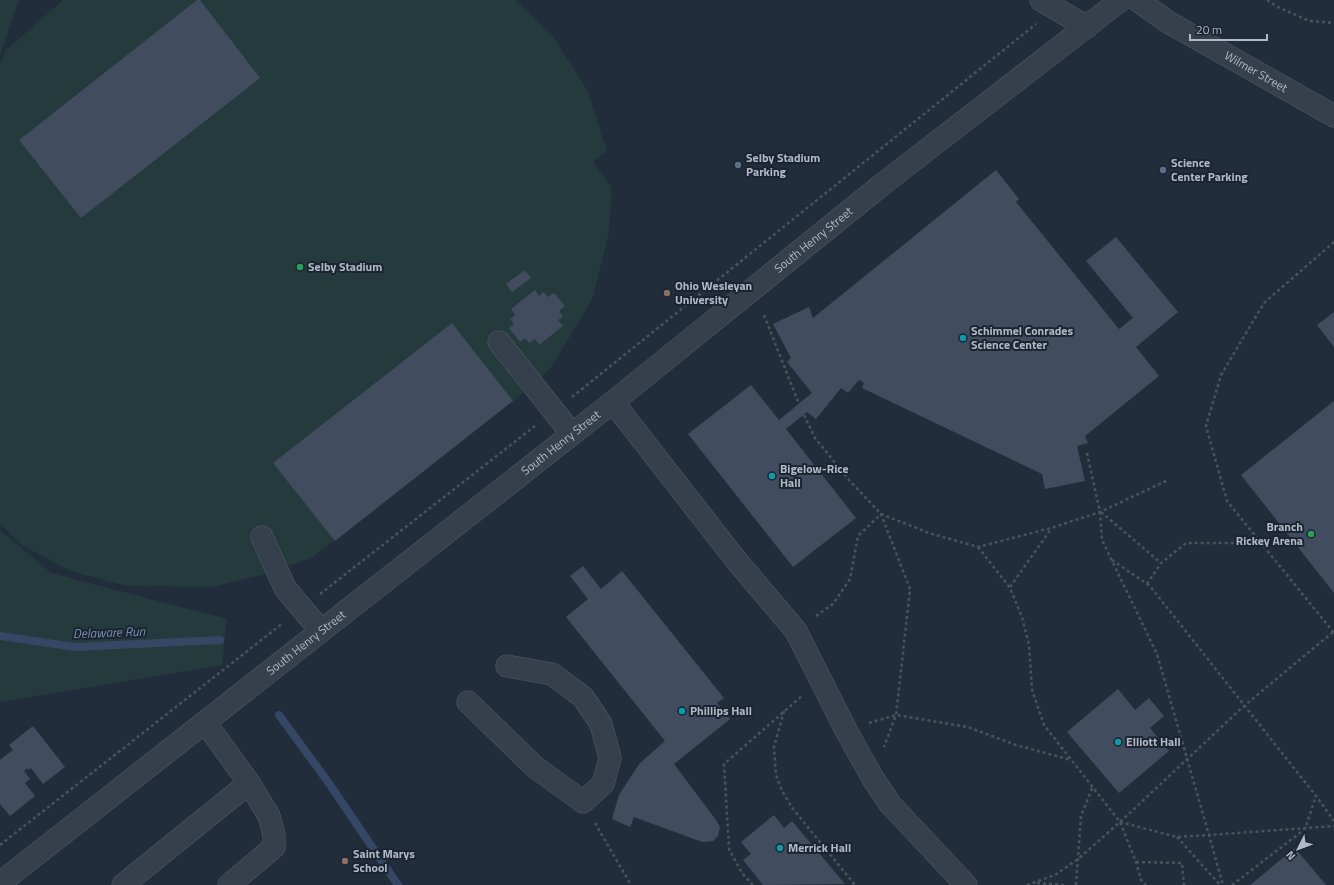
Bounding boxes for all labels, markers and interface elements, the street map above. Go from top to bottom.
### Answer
scale bar [1190,16,1267,42]
text: 20 m [1196,20,1222,39]
street label: Wilmer Street [1221,46,1292,97]
place label: Selby Stadium Parking [746,148,820,181]
place label: Science Center Parking [1171,153,1248,186]
marker: Selby Stadium Parking [733,160,743,170]
marker: Science Center Parking [1158,165,1168,175]
street label: South Henry Street [770,201,857,277]
place label: Selby Stadium [308,257,382,276]
marker: Selby Stadium [295,262,305,272]
place label: Ohio Wesleyan University [675,276,752,309]
marker: Ohio Wesleyan University [662,288,672,298]
place label: Schimmel Conrades Science Center [971,321,1073,354]
marker: Schimmel Conrades Science Center [958,333,968,343]
street label: South Henry Street [517,405,605,480]
place label: Bigelow-Rice Hall [780,459,849,492]
marker: Bigelow-Rice Hall [767,471,777,481]
place label: Branch Rickey Arena [1236,517,1303,550]
marker: Branch Rickey Arena [1306,529,1316,539]
street label: South Henry Street [262,605,350,680]
water label: Delaware Run [73,621,146,643]
place label: Phillips Hall [690,701,752,720]
marker: Phillips Hall [677,706,687,716]
place label: Elliott Hall [1126,732,1181,751]
marker: Elliott Hall [1113,737,1123,747]
north arrow [1278,829,1318,869]
place label: Merrick Hall [788,838,851,857]
marker: Merrick Hall [775,843,785,853]
place label: Saint Marys School [353,844,415,877]
text: N [1282,848,1299,864]
marker: Saint Marys School [340,856,350,866]

